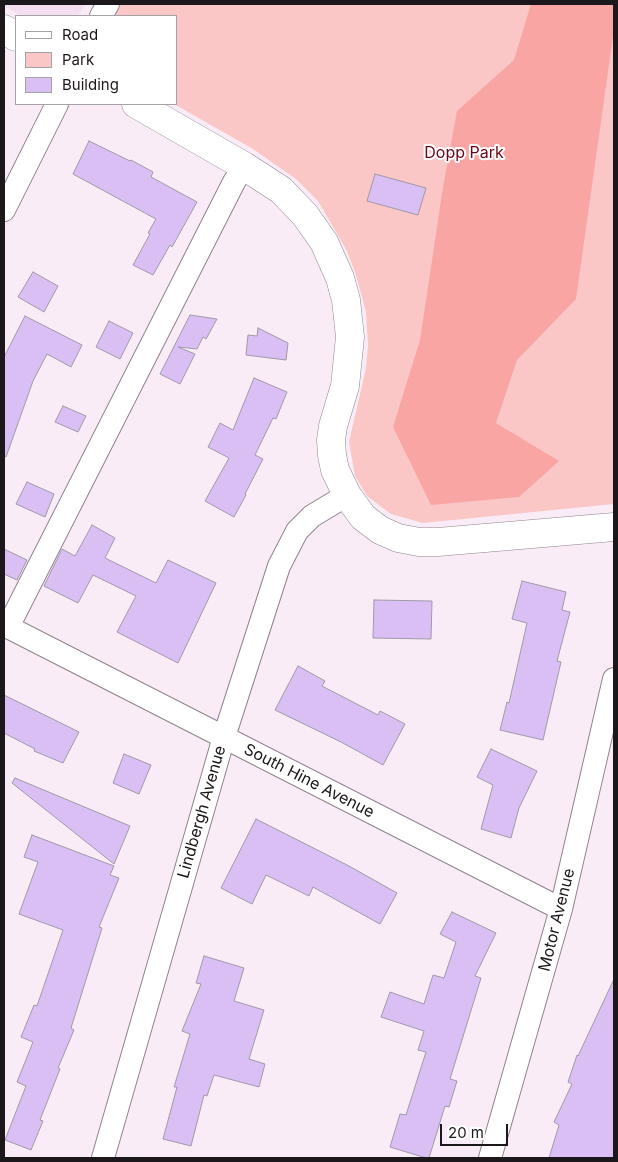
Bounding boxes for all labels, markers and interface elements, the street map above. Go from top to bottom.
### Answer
legend [15,15,178,105]
text: Road [62,25,98,44]
text: Park [62,50,94,69]
text: Building [62,75,119,94]
park label: Dopp Park [424,143,504,163]
street label: South Hine Avenue [241,740,377,822]
street label: Lindbergh Avenue [174,743,230,881]
street label: Motor Avenue [535,867,579,973]
scale bar [443,1114,510,1146]
text: 20 m [448,1123,484,1142]

